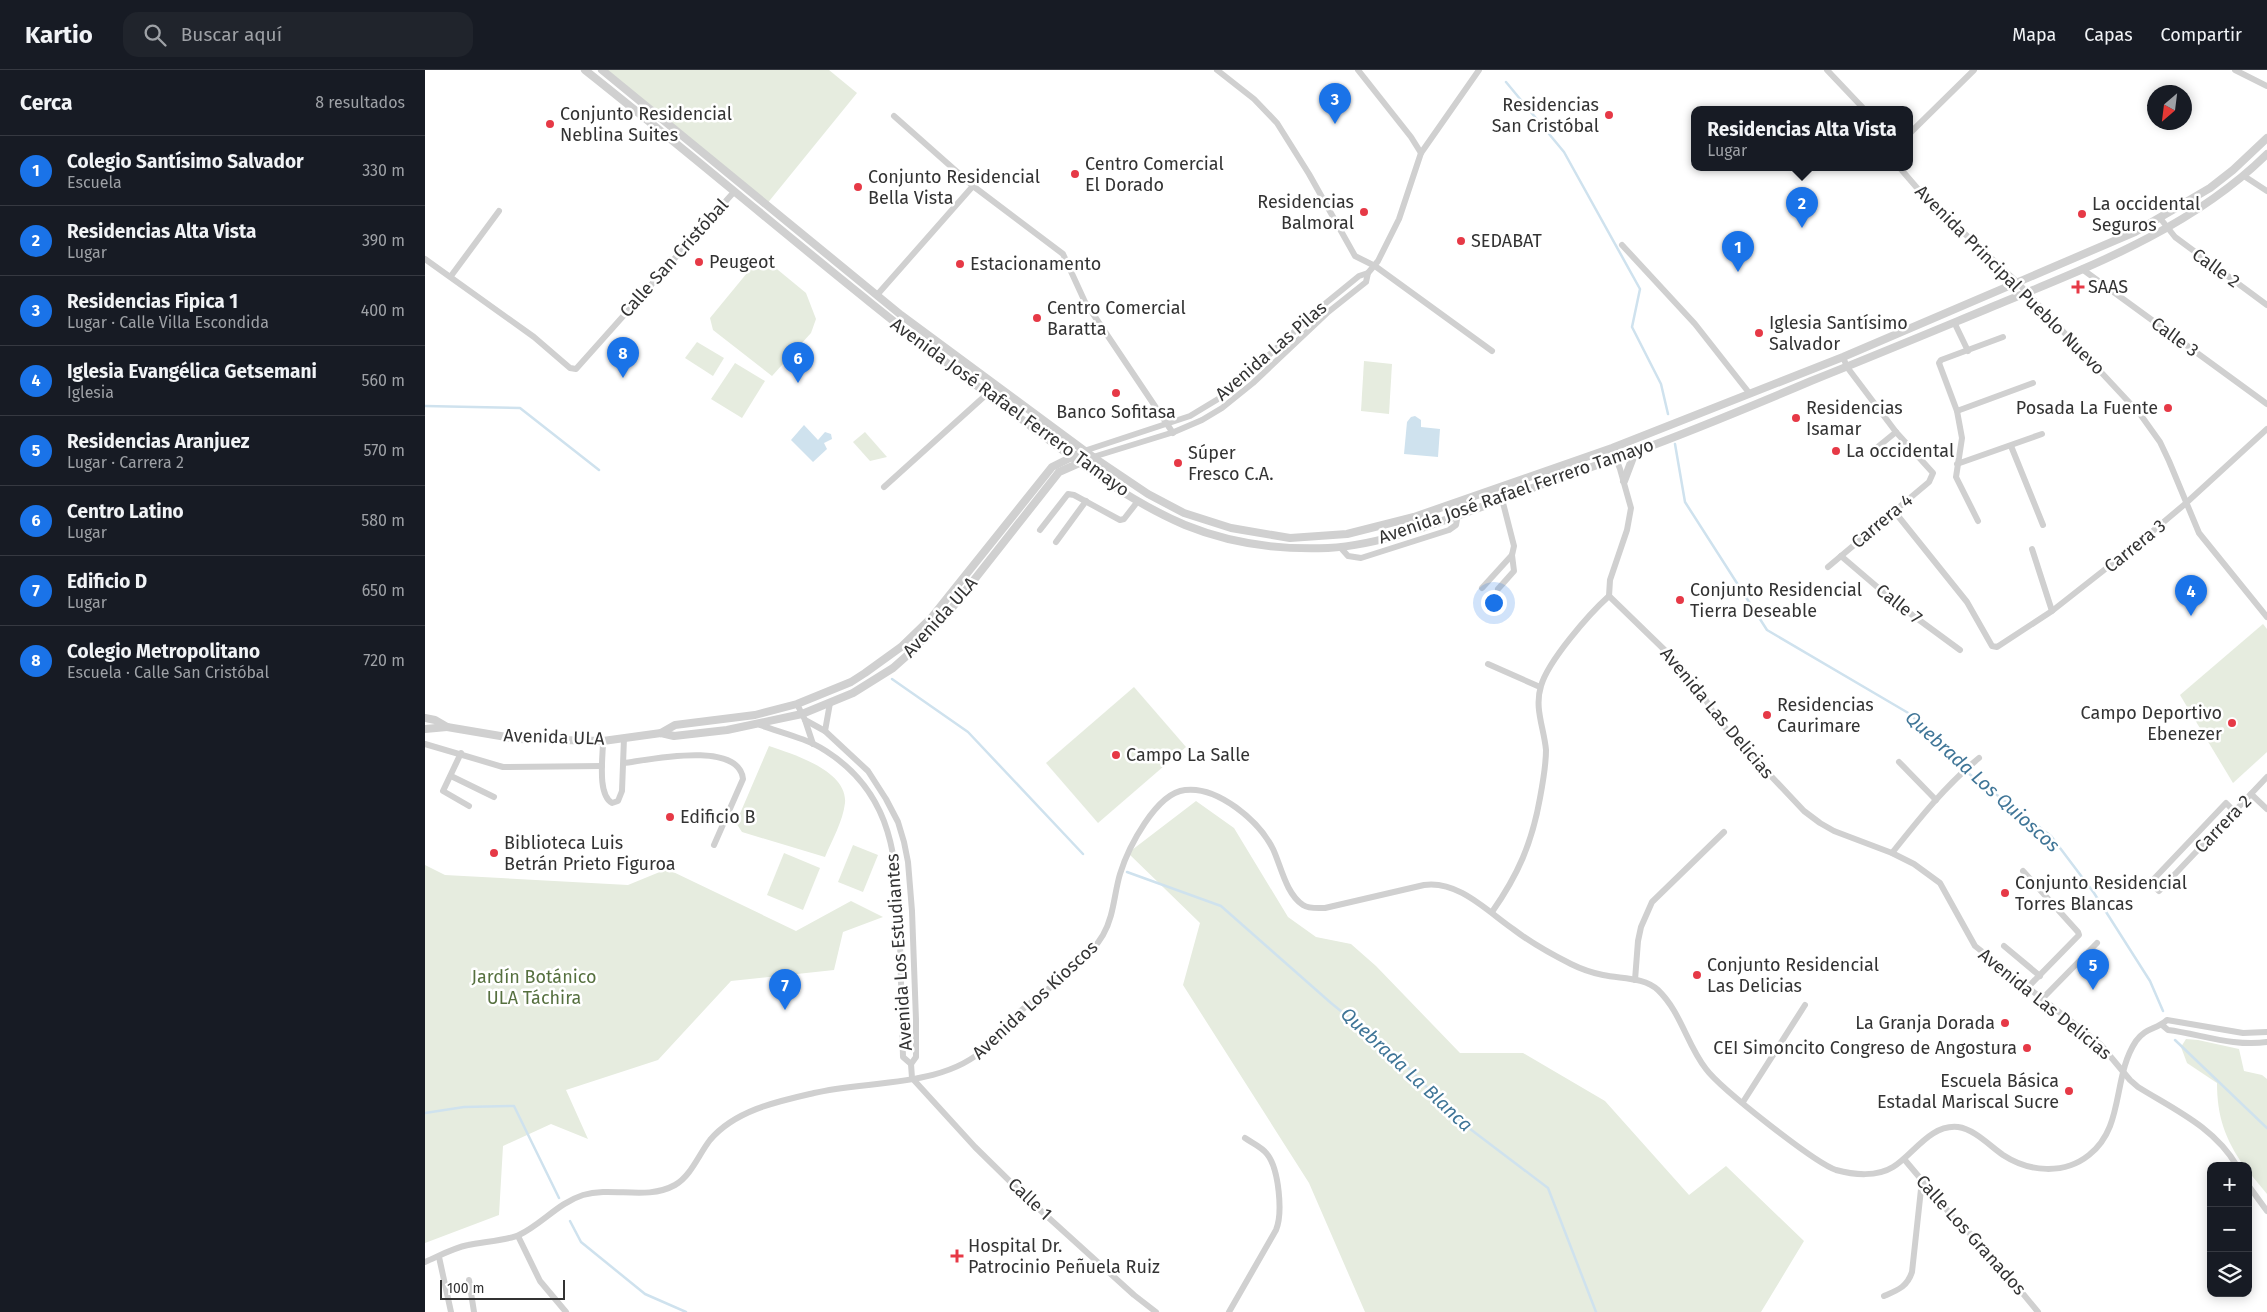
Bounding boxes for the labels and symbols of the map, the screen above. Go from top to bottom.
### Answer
pin: 3 [1319,83,1351,124]
north arrow [2147,85,2192,130]
place label: Residencias San Cristóbal [1492,94,1599,137]
place label: Conjunto Residencial Neblina Suites [560,103,732,146]
marker: Residencias San Cristóbal [1603,109,1615,121]
marker: Conjunto Residencial Neblina Suites [544,118,556,130]
place label: Centro Comercial El Dorado [1085,153,1224,196]
place label: Conjunto Residencial Bella Vista [868,166,1040,209]
marker: Centro Comercial El Dorado [1069,168,1081,180]
street label: Avenida Principal Pueblo Nuevo [1910,180,2110,380]
marker: Conjunto Residencial Bella Vista [852,181,864,193]
pin: 2 [1786,187,1818,228]
place label: Residencias Balmoral [1257,191,1354,234]
place label: La occidental Seguros [2092,193,2200,236]
street label: Calle San Cristóbal [615,194,733,322]
marker: Residencias Balmoral [1358,206,1370,218]
marker: La occidental Seguros [2076,208,2088,220]
place label: SEDABAT [1471,230,1542,252]
pin: 1 [1722,231,1754,272]
marker: SEDABAT [1455,235,1467,247]
street label: Calle 2 [2188,243,2244,293]
place label: Peugeot [709,251,776,273]
place label: Estacionamento [970,253,1101,275]
marker: Peugeot [693,256,705,268]
marker: Estacionamento [954,258,966,270]
place label: SAAS [2088,276,2128,298]
marker: SAAS [2072,281,2084,293]
place label: Centro Comercial Baratta [1047,297,1186,340]
street label: Avenida Las Pilas [1211,297,1331,405]
marker: Centro Comercial Baratta [1031,312,1043,324]
place label: Iglesia Santísimo Salvador [1769,312,1908,355]
street label: Calle 3 [2147,312,2203,362]
street label: Avenida José Rafael Ferrero Tamayo [886,313,1134,501]
marker: Iglesia Santísimo Salvador [1753,327,1765,339]
pin: 8 [607,337,639,378]
pin: 6 [782,342,814,383]
marker: Banco Sofitasa [1110,387,1122,399]
place label: Residencias Isamar [1806,397,1903,440]
place label: Posada La Fuente [2016,397,2158,419]
place label: Banco Sofitasa [1056,401,1176,423]
marker: Posada La Fuente [2162,402,2174,414]
marker: Residencias Isamar [1790,412,1802,424]
street label: Avenida José Rafael Ferrero Tamayo [1375,433,1657,549]
place label: La occidental [1846,440,1954,462]
place label: Súper Fresco C.A. [1188,442,1274,485]
marker: La occidental [1830,445,1842,457]
marker: Súper Fresco C.A. [1172,457,1184,469]
street label: Carrera 4 [1847,489,1917,553]
street label: Carrera 3 [2100,515,2170,577]
street label: Avenida ULA [898,572,982,662]
pin: 4 [2175,575,2207,616]
place label: Conjunto Residencial Tierra Deseable [1690,579,1862,622]
street label: Calle 7 [1872,579,1926,629]
your location [1481,590,1507,616]
marker: Conjunto Residencial Tierra Deseable [1674,594,1686,606]
street label: Avenida Las Delicias [1656,643,1778,783]
place label: Residencias Caurimare [1777,694,1874,737]
place label: Campo Deportivo Ebenezer [2080,702,2222,745]
water label: Quebrada Los Quioscos [1901,706,2065,857]
marker: Residencias Caurimare [1761,709,1773,721]
marker: Campo Deportivo Ebenezer [2226,717,2238,729]
street label: Avenida ULA [503,724,606,750]
place label: Campo La Salle [1126,744,1250,766]
marker: Campo La Salle [1110,749,1122,761]
street label: Carrera 2 [2190,790,2256,858]
place label: Edificio B [680,806,755,828]
marker: Edificio B [664,811,676,823]
place label: Biblioteca Luis Betrán Prieto Figuroa [504,832,676,875]
marker: Biblioteca Luis Betrán Prieto Figuroa [488,847,500,859]
street label: Avenida Los Estudiantes [881,853,917,1051]
place label: Conjunto Residencial Torres Blancas [2015,872,2187,915]
marker: Conjunto Residencial Torres Blancas [1999,887,2011,899]
street label: Avenida Los Kioscos [968,936,1102,1064]
street label: Avenida Las Delicias [1974,944,2116,1064]
pin: 5 [2077,949,2109,990]
place label: Conjunto Residencial Las Delicias [1707,954,1879,997]
park label: Jardín Botánico ULA Táchira [471,966,597,1009]
pin: 7 [769,969,801,1010]
marker: Conjunto Residencial Las Delicias [1691,969,1703,981]
water label: Quebrada La Blanca [1336,1002,1477,1136]
place label: La Granja Dorada [1855,1012,1995,1034]
marker: La Granja Dorada [1999,1017,2011,1029]
place label: CEI Simoncito Congreso de Angostura [1713,1037,2017,1059]
marker: CEI Simoncito Congreso de Angostura [2021,1042,2033,1054]
place label: Escuela Básica Estadal Mariscal Sucre [1877,1070,2059,1113]
marker: Escuela Básica Estadal Mariscal Sucre [2063,1085,2075,1097]
street label: Calle Los Granados [1911,1170,2031,1300]
street label: Calle 1 [1003,1173,1057,1225]
place label: Hospital Dr. Patrocinio Peñuela Ruiz [968,1235,1160,1278]
marker: Hospital Dr. Patrocinio Peñuela Ruiz [950,1249,964,1263]
scale bar [440,1277,565,1300]

